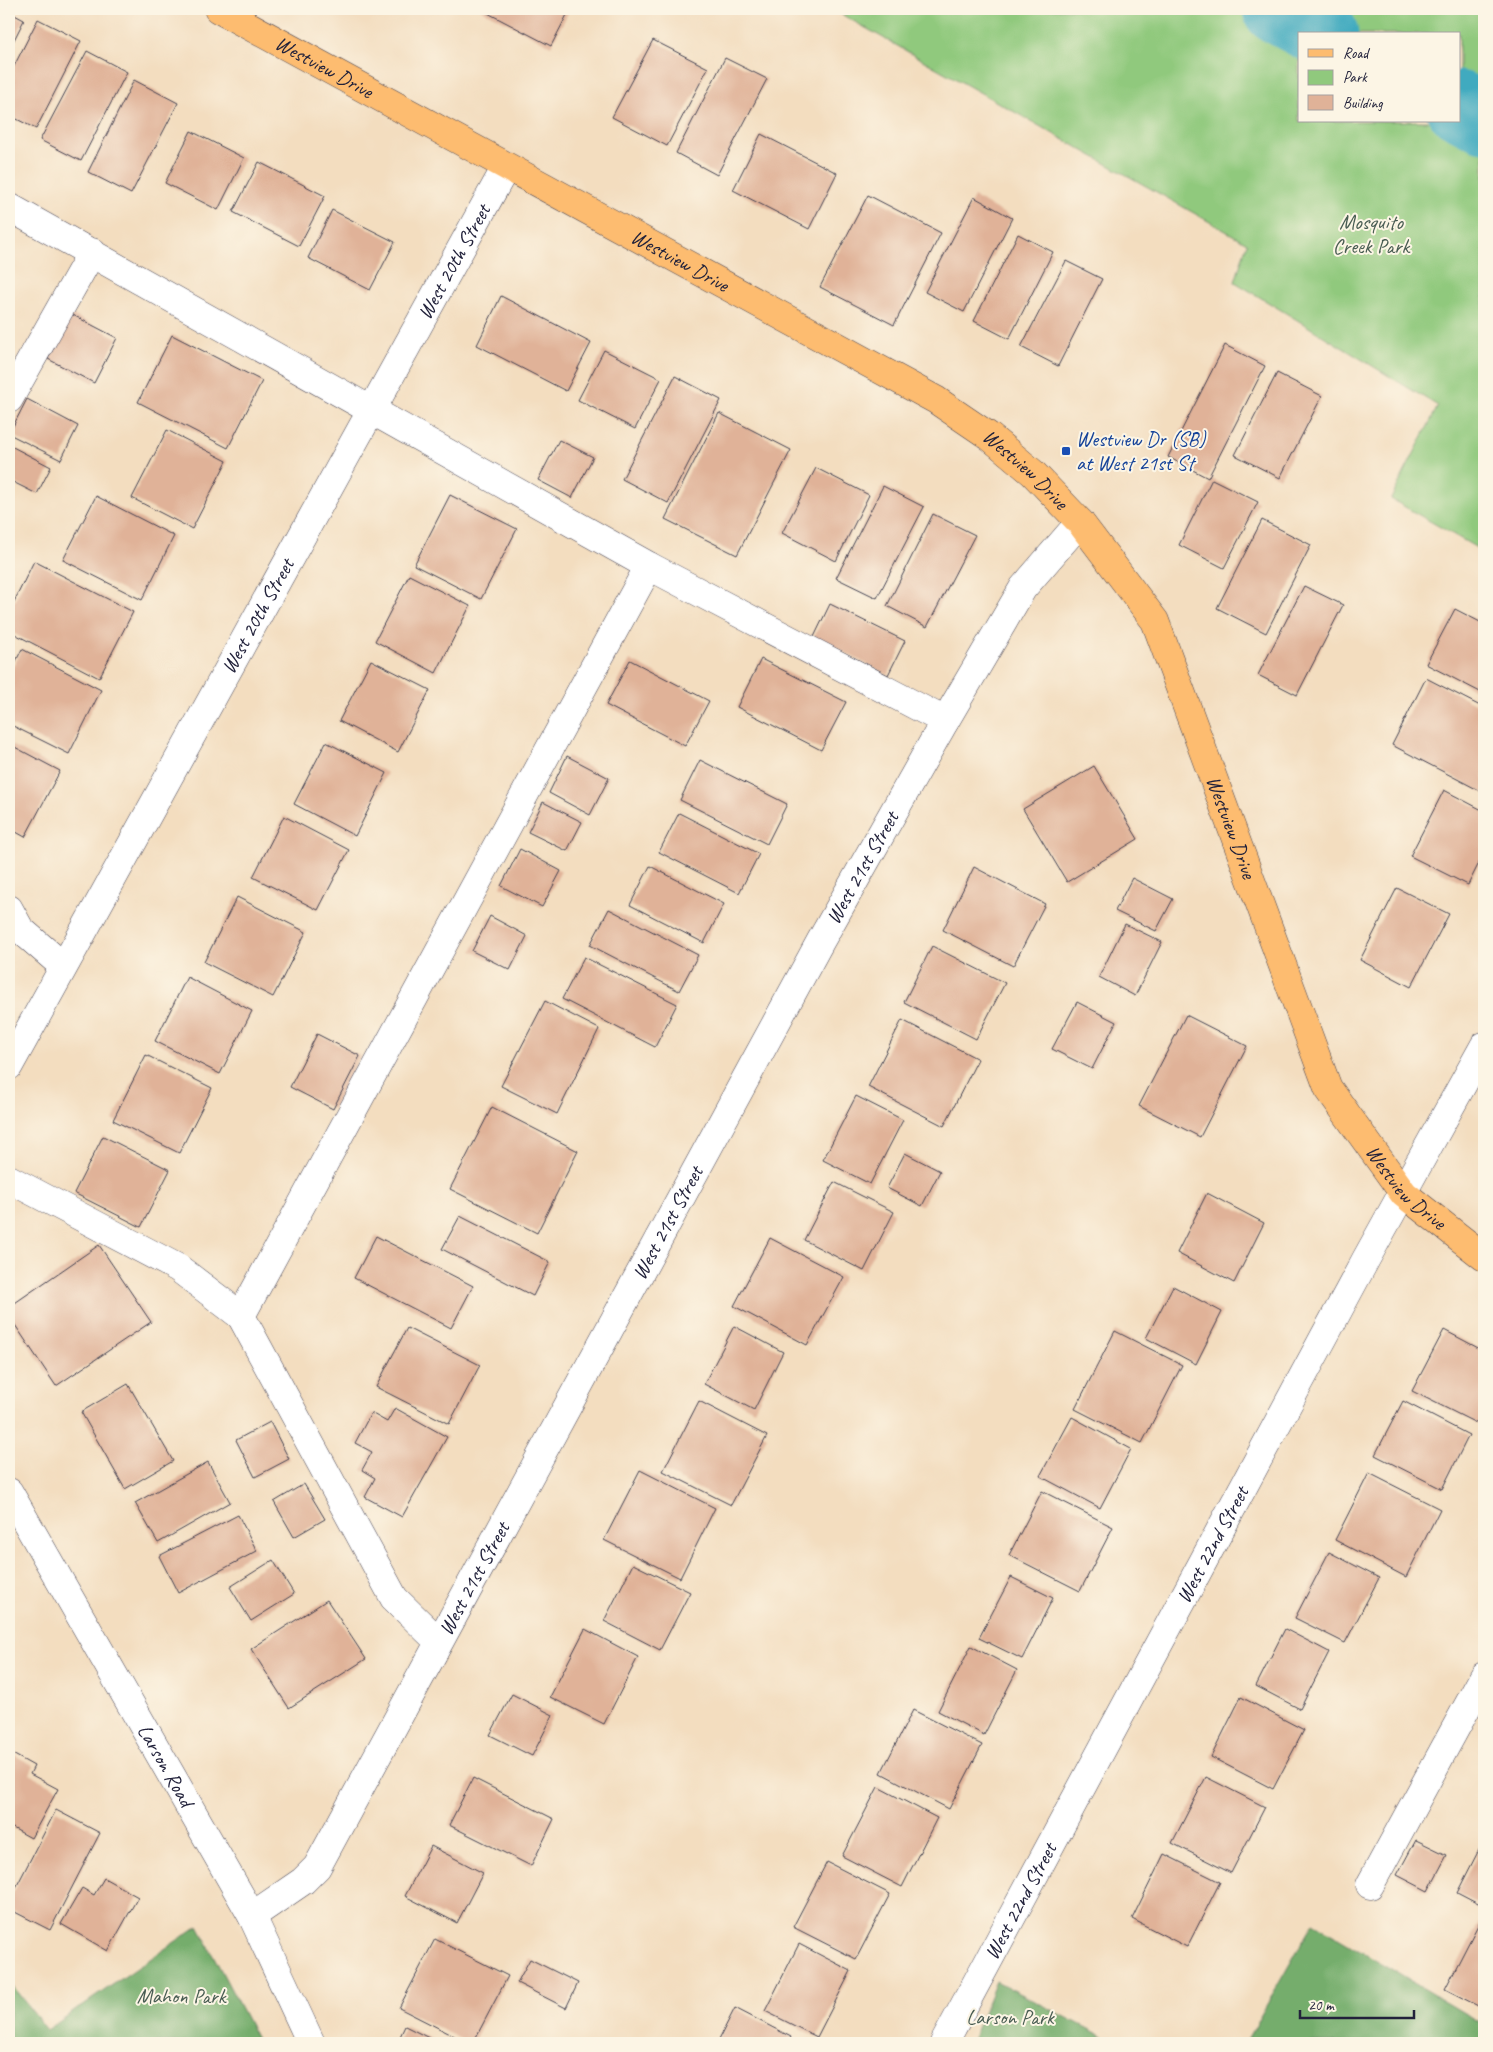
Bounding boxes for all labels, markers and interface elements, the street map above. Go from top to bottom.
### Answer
street label: Westview Drive [271,30,379,105]
legend [1298,32,1460,122]
text: Road [1343,44,1370,63]
text: Park [1343,68,1368,87]
text: Building [1343,94,1383,113]
street label: West 20th Street [412,198,497,324]
park label: Mosquito Creek Park [1333,209,1412,259]
street label: Westview Drive [627,223,734,298]
street label: Westview Drive [977,423,1075,516]
place label: Westview Dr (SB) at West 21st St [1076,426,1207,476]
marker: Westview Dr (SB) at West 21st St [1060,445,1072,457]
street label: West 20th Street [215,552,301,678]
street label: Westview Drive [1201,772,1263,883]
street label: West 21st Street [820,805,905,928]
street label: Westview Drive [1360,1140,1452,1236]
street label: West 21st Street [626,1160,710,1284]
street label: West 22nd Street [1170,1480,1255,1607]
street label: West 21st Street [433,1516,516,1640]
street label: Larson Road [132,1719,201,1814]
street label: West 22nd Street [978,1837,1063,1964]
park label: Mahon Park [137,1983,228,2009]
scale bar [1300,1987,1414,2019]
text: 20 m [1308,1996,1335,2015]
park label: Larson Park [966,2004,1055,2030]

